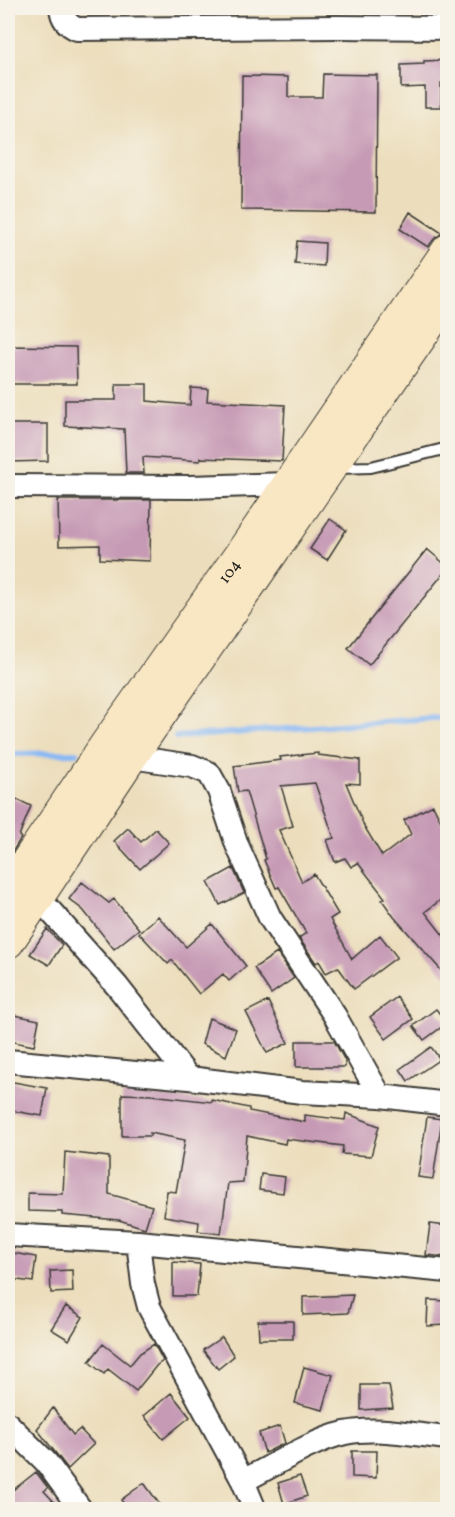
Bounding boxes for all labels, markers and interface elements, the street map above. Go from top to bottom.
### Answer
street label: 104 [214,555,246,589]

